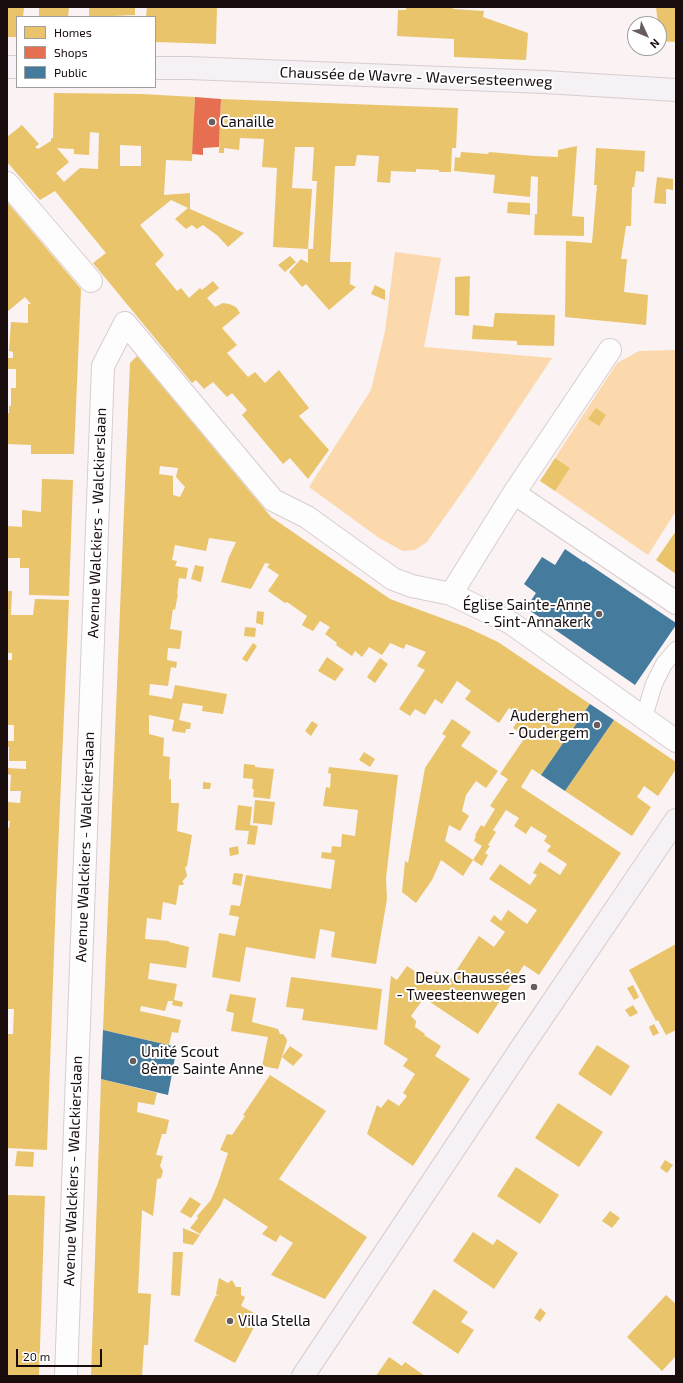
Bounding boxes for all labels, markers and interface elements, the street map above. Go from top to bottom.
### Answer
legend [16,16,156,88]
north arrow [627,16,667,56]
text: Homes [54,25,92,39]
text: N [648,37,663,51]
text: Shops [54,45,88,59]
street label: Chaussée de Wavre - Waversesteenweg [279,63,553,91]
text: Public [54,65,87,79]
place label: Canaille [220,113,274,131]
marker: Canaille [207,117,217,127]
street label: Avenue Walckiers - Walckierslaan [84,407,110,639]
place label: Église Sainte-Anne - Sint-Annakerk [463,596,591,631]
marker: Église Sainte-Anne - Sint-Annakerk [594,609,604,619]
place label: Auderghem - Oudergem [508,707,589,742]
marker: Auderghem - Oudergem [592,720,602,730]
street label: Avenue Walckiers - Walckierslaan [72,731,98,963]
place label: Deux Chaussées - Tweesteenwegen [396,969,526,1004]
marker: Deux Chaussées - Tweesteenwegen [529,982,539,992]
place label: Unité Scout 8ème Sainte Anne [141,1043,264,1078]
street label: Avenue Walckiers - Walckierslaan [60,1055,86,1287]
marker: Unité Scout 8ème Sainte Anne [128,1056,138,1066]
place label: Villa Stella [238,1312,311,1330]
marker: Villa Stella [225,1316,235,1326]
scale bar [18,1341,104,1367]
text: 20 m [23,1349,50,1363]

